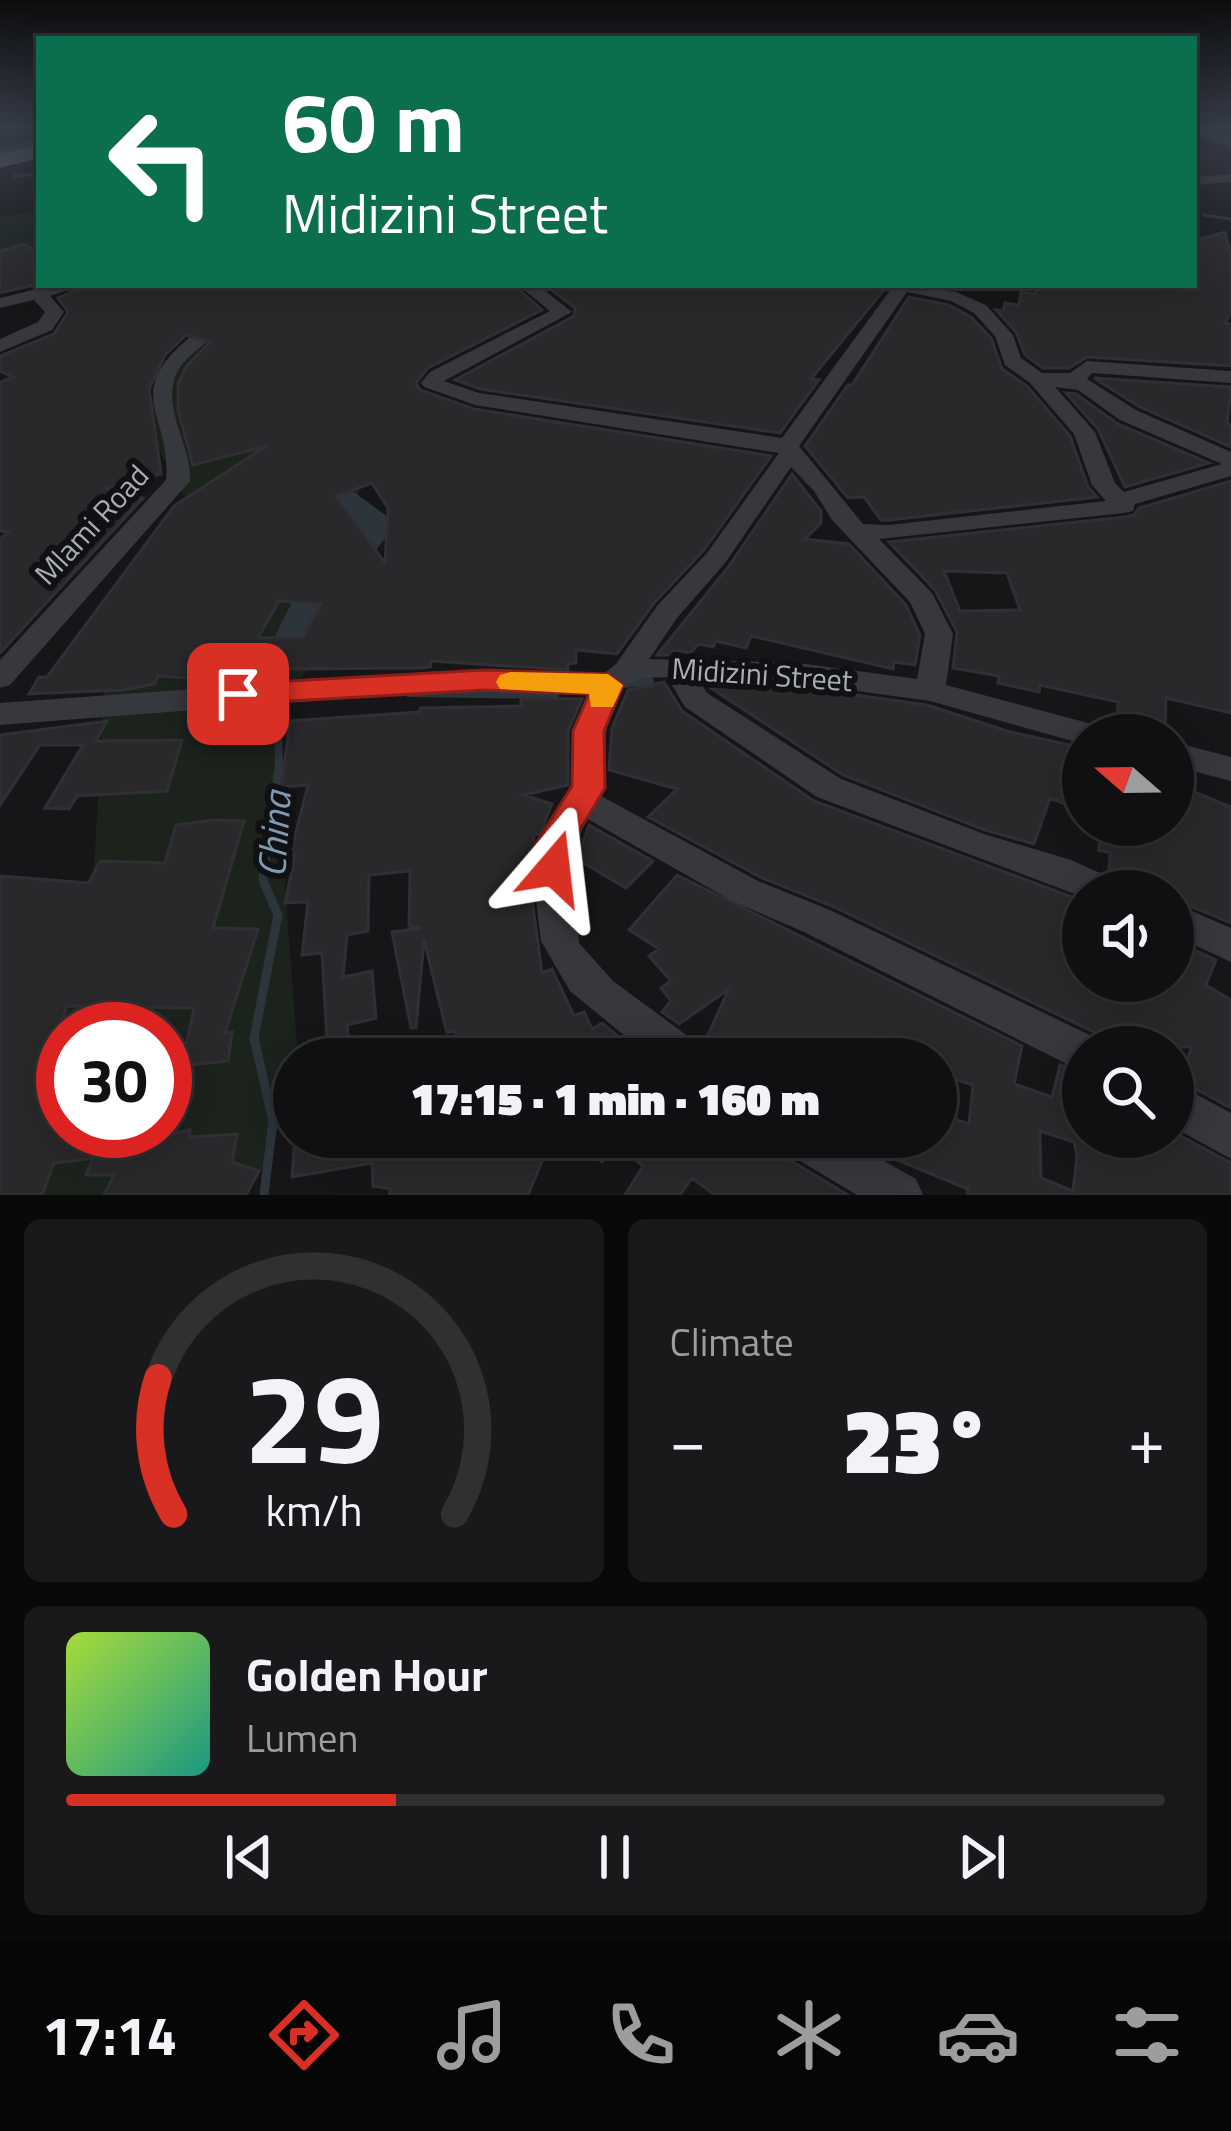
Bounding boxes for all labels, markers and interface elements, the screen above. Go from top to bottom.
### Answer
text: 60 m [282,57,465,185]
icon: left [84,84,240,240]
text: Midizini Street [282,172,608,254]
street label: Mlami Road [23,454,159,595]
pin [187,643,289,745]
street label: Midizini Street [670,645,854,703]
icon: arrive [205,661,271,727]
north arrow [1062,714,1194,846]
map controls [1062,714,1194,1158]
water label: China [241,786,306,879]
position arrow [491,805,617,931]
button: sound [1062,870,1194,1002]
speed limit sign: 30 [36,1002,192,1158]
button: search [1062,1026,1194,1158]
text: 17:15 · 1 min · 160 m [411,1064,819,1132]
text: Climate [670,1312,794,1371]
text: 29 [244,1322,384,1511]
text: 23° [843,1371,992,1508]
text: − [670,1389,706,1490]
text: + [1128,1389,1165,1490]
text: km/h [265,1476,362,1542]
text: Golden Hour [246,1640,488,1708]
text: Lumen [246,1708,358,1767]
icon: previous [216,1824,282,1890]
icon: pause [582,1824,648,1890]
icon: next [949,1824,1015,1890]
icon: directions [262,1993,346,2077]
icon: music [430,1993,514,2077]
icon: phone [599,1993,683,2077]
icon: climate [767,1993,851,2077]
icon: car [936,1993,1020,2077]
icon: filters [1105,1993,1189,2077]
text: 17:14 [42,1994,177,2076]

